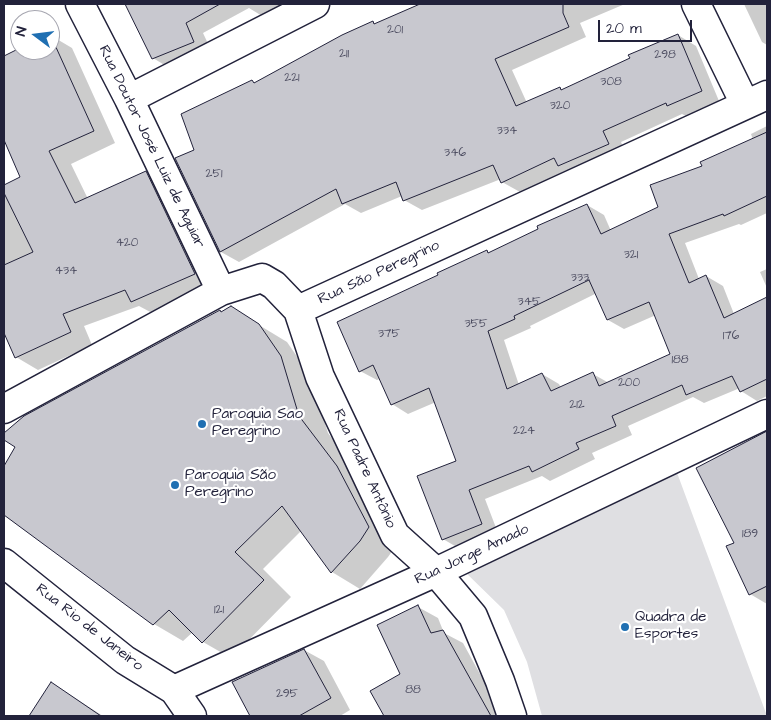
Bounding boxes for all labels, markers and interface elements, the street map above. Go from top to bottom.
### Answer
north arrow [10,10,60,60]
scale bar [601,10,695,42]
text: 20 m [606,18,642,39]
house number: 201 [387,23,403,37]
text: N [11,25,32,38]
street label: Rua Doutor José Luiz de Aguiar [94,43,208,251]
house number: 211 [339,47,349,61]
house number: 298 [654,48,676,62]
house number: 221 [284,71,300,85]
house number: 308 [600,75,622,89]
house number: 320 [550,99,570,113]
house number: 334 [497,124,517,138]
house number: 346 [444,146,466,160]
house number: 251 [206,167,222,181]
house number: 420 [116,236,138,250]
street label: Rua São Peregrino [315,237,443,309]
house number: 321 [624,248,638,262]
house number: 434 [55,264,77,278]
house number: 333 [571,271,589,285]
house number: 345 [518,295,540,309]
house number: 355 [464,317,488,331]
house number: 375 [378,327,400,341]
house number: 176 [723,329,739,343]
house number: 188 [671,353,689,367]
house number: 200 [618,376,640,390]
house number: 212 [569,398,585,412]
place label: Paroquia Sao Peregrino [212,406,303,441]
street label: Rua Padre Antônio [329,407,399,531]
marker: Paroquia Sao Peregrino [196,418,208,430]
house number: 224 [513,424,535,438]
place label: Paroquia São Peregrino [185,467,276,502]
marker: Paroquia São Peregrino [169,479,181,491]
street label: Rua Jorge Amado [412,521,532,589]
house number: 189 [742,527,758,541]
street label: Rua Rio de Janeiro [32,580,146,676]
house number: 121 [214,603,224,617]
place label: Quadra de Esportes [635,609,706,644]
marker: Quadra de Esportes [619,621,631,633]
house number: 88 [405,683,421,697]
house number: 295 [276,687,298,701]

